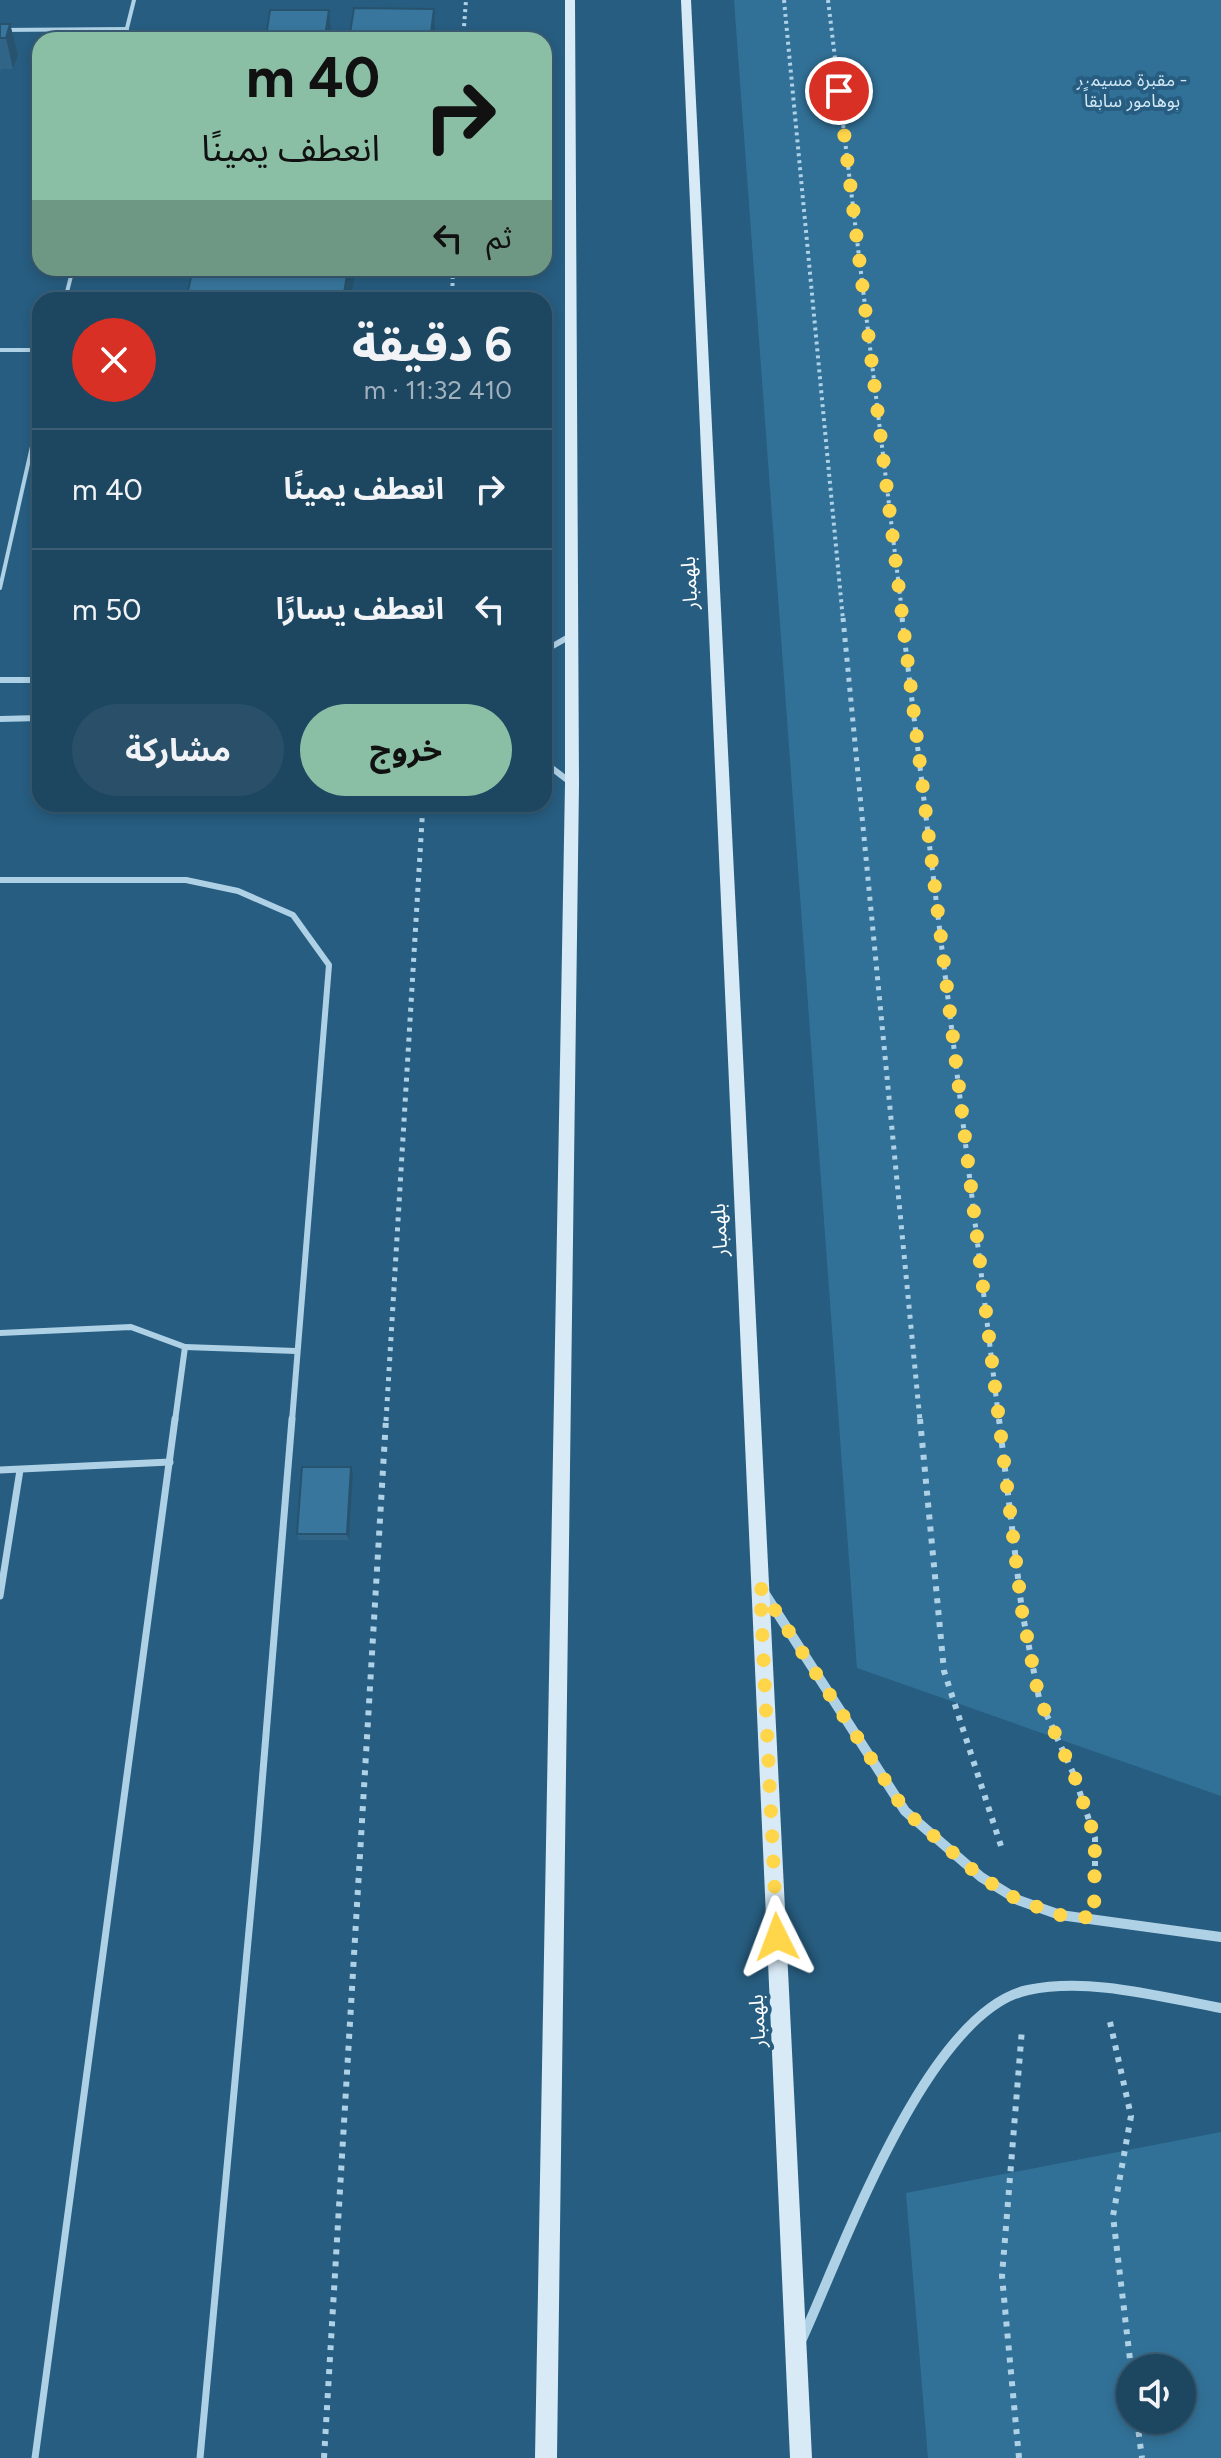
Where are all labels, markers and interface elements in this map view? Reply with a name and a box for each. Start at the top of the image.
text: 40 m [246,44,380,111]
pin [805,57,873,125]
icon: right [408,64,512,168]
icon: arrive [817,69,861,113]
park label: مقبرة مسيمير - بوهامور سابقاً [1076,69,1187,112]
text: انعطف يمينًا [201,127,380,170]
icon: left [426,216,470,260]
text: ثم [486,219,512,256]
text: 6 دقيقة [352,315,512,373]
button: close [72,318,156,402]
text: 410 m · 11:32 [364,374,512,406]
icon: right [468,467,512,511]
text: انعطف يمينًا [283,470,444,507]
text: 40 m [72,471,143,508]
street label: بلهمبار [676,556,702,611]
icon: left [468,587,512,631]
text: انعطف يسارًا [276,590,444,627]
text: 50 m [72,591,141,628]
button: مشاركة [72,704,284,796]
button: خروج [300,704,512,796]
street label: بلهمبار [706,1203,732,1258]
position arrow [735,1895,819,1979]
street label: بلهمبار [744,1994,770,2049]
map controls [1116,2354,1196,2434]
button: sound [1116,2354,1196,2434]

